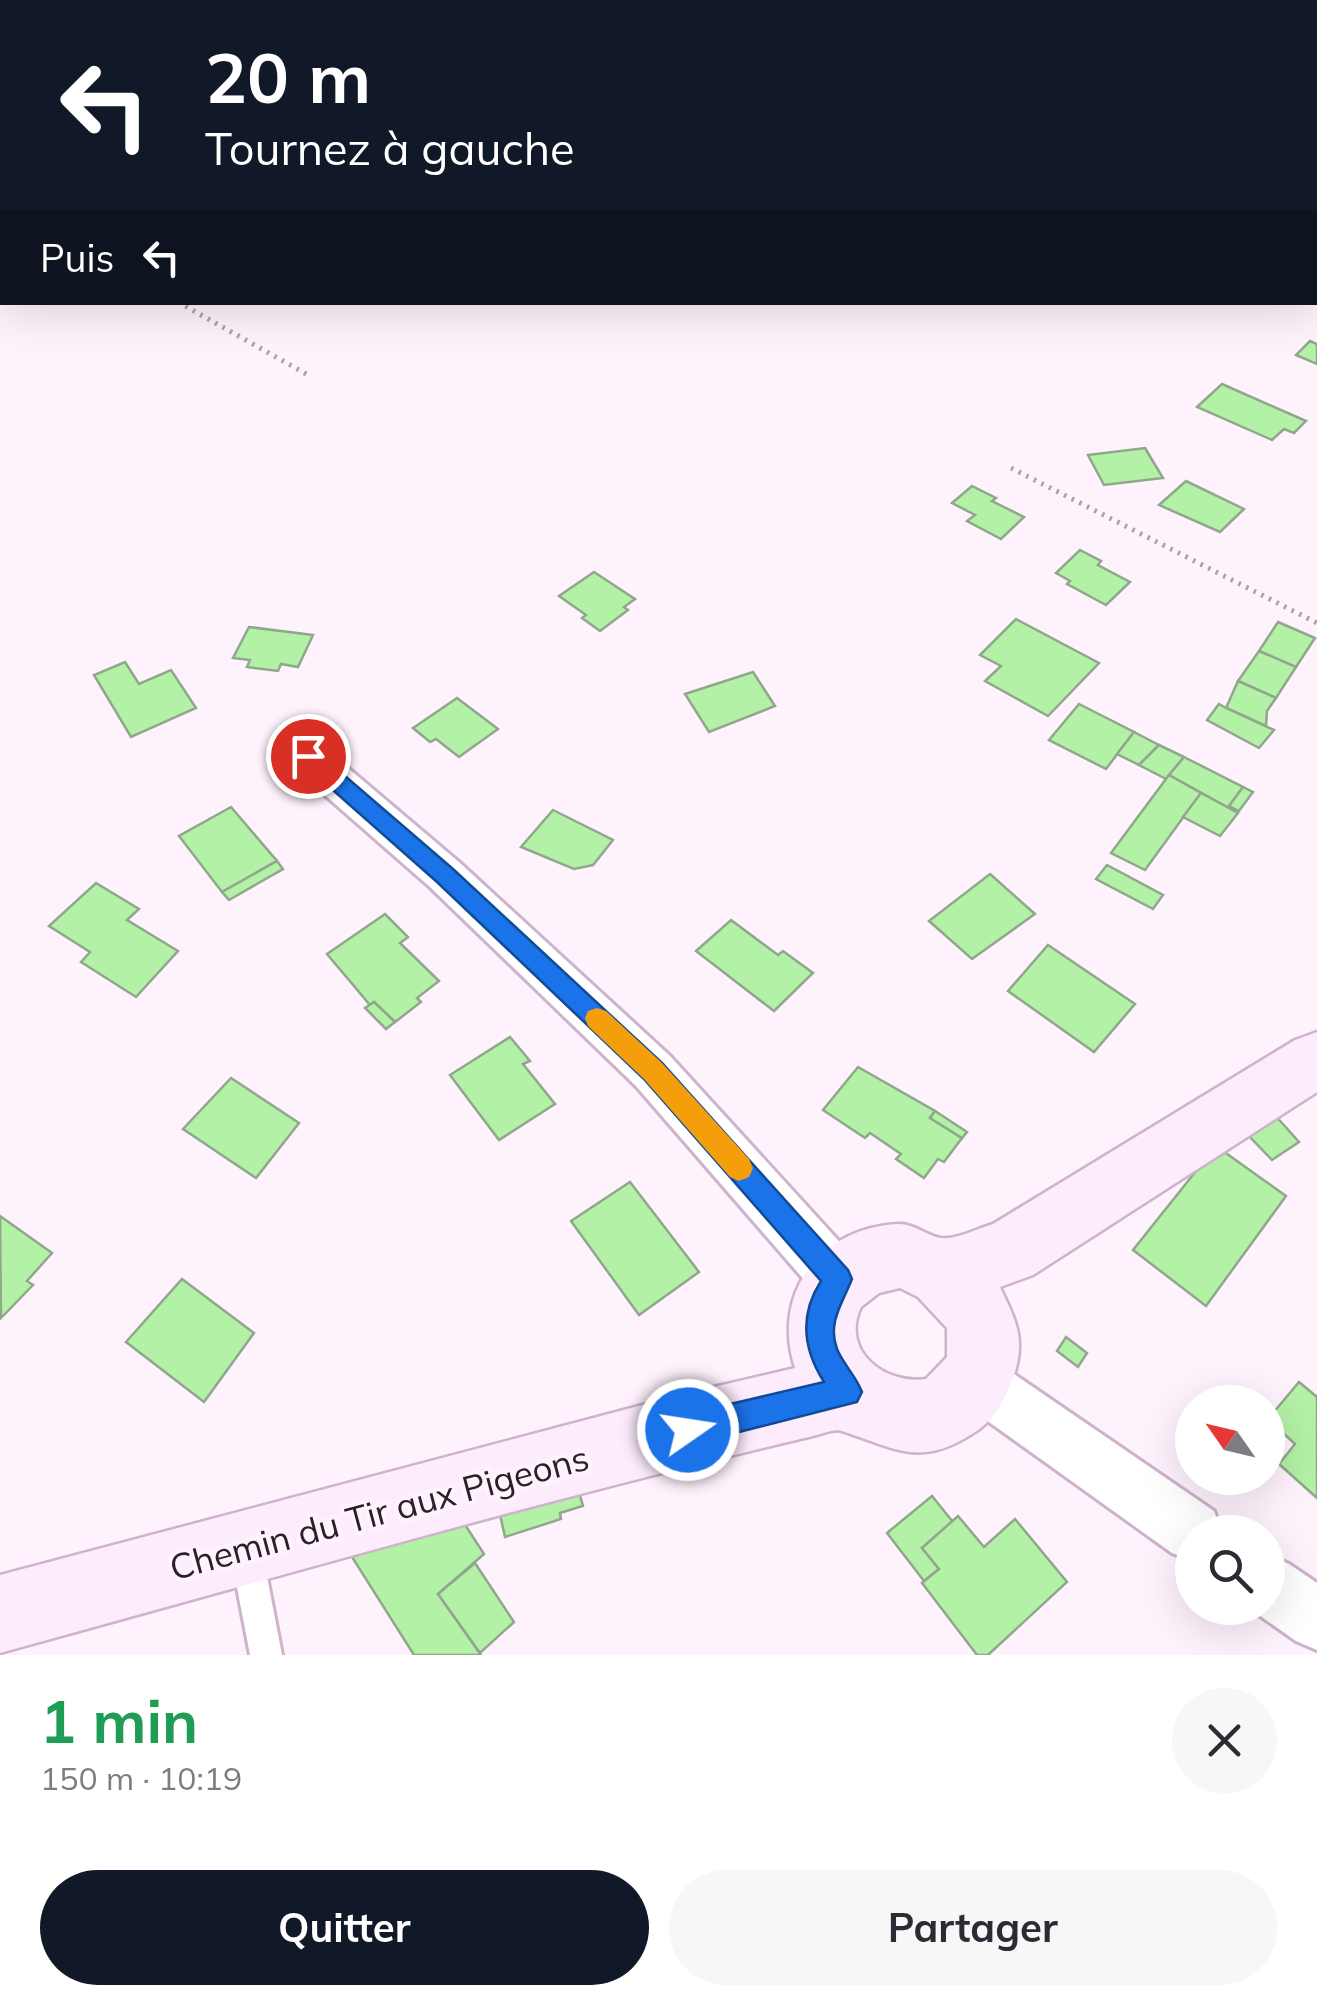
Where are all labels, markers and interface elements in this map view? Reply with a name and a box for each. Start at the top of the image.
text: 20 m [205,33,371,121]
icon: left [40,40,170,170]
text: Tournez à gauche [205,120,575,176]
icon: left [134,230,189,285]
text: Puis [40,234,114,282]
pin [266,714,351,799]
icon: arrive [281,729,336,784]
position arrow [636,1378,740,1482]
north arrow [1175,1385,1285,1495]
map controls [1175,1385,1285,1625]
street label: Chemin du Tir aux Pigeons [165,1435,593,1589]
button: search [1175,1515,1285,1625]
text: 1 min [40,1683,198,1758]
button: close [1172,1688,1277,1793]
text: 150 m · 10:19 [40,1758,242,1798]
button: Quitter [40,1870,649,1985]
button: Partager [669,1870,1277,1985]

